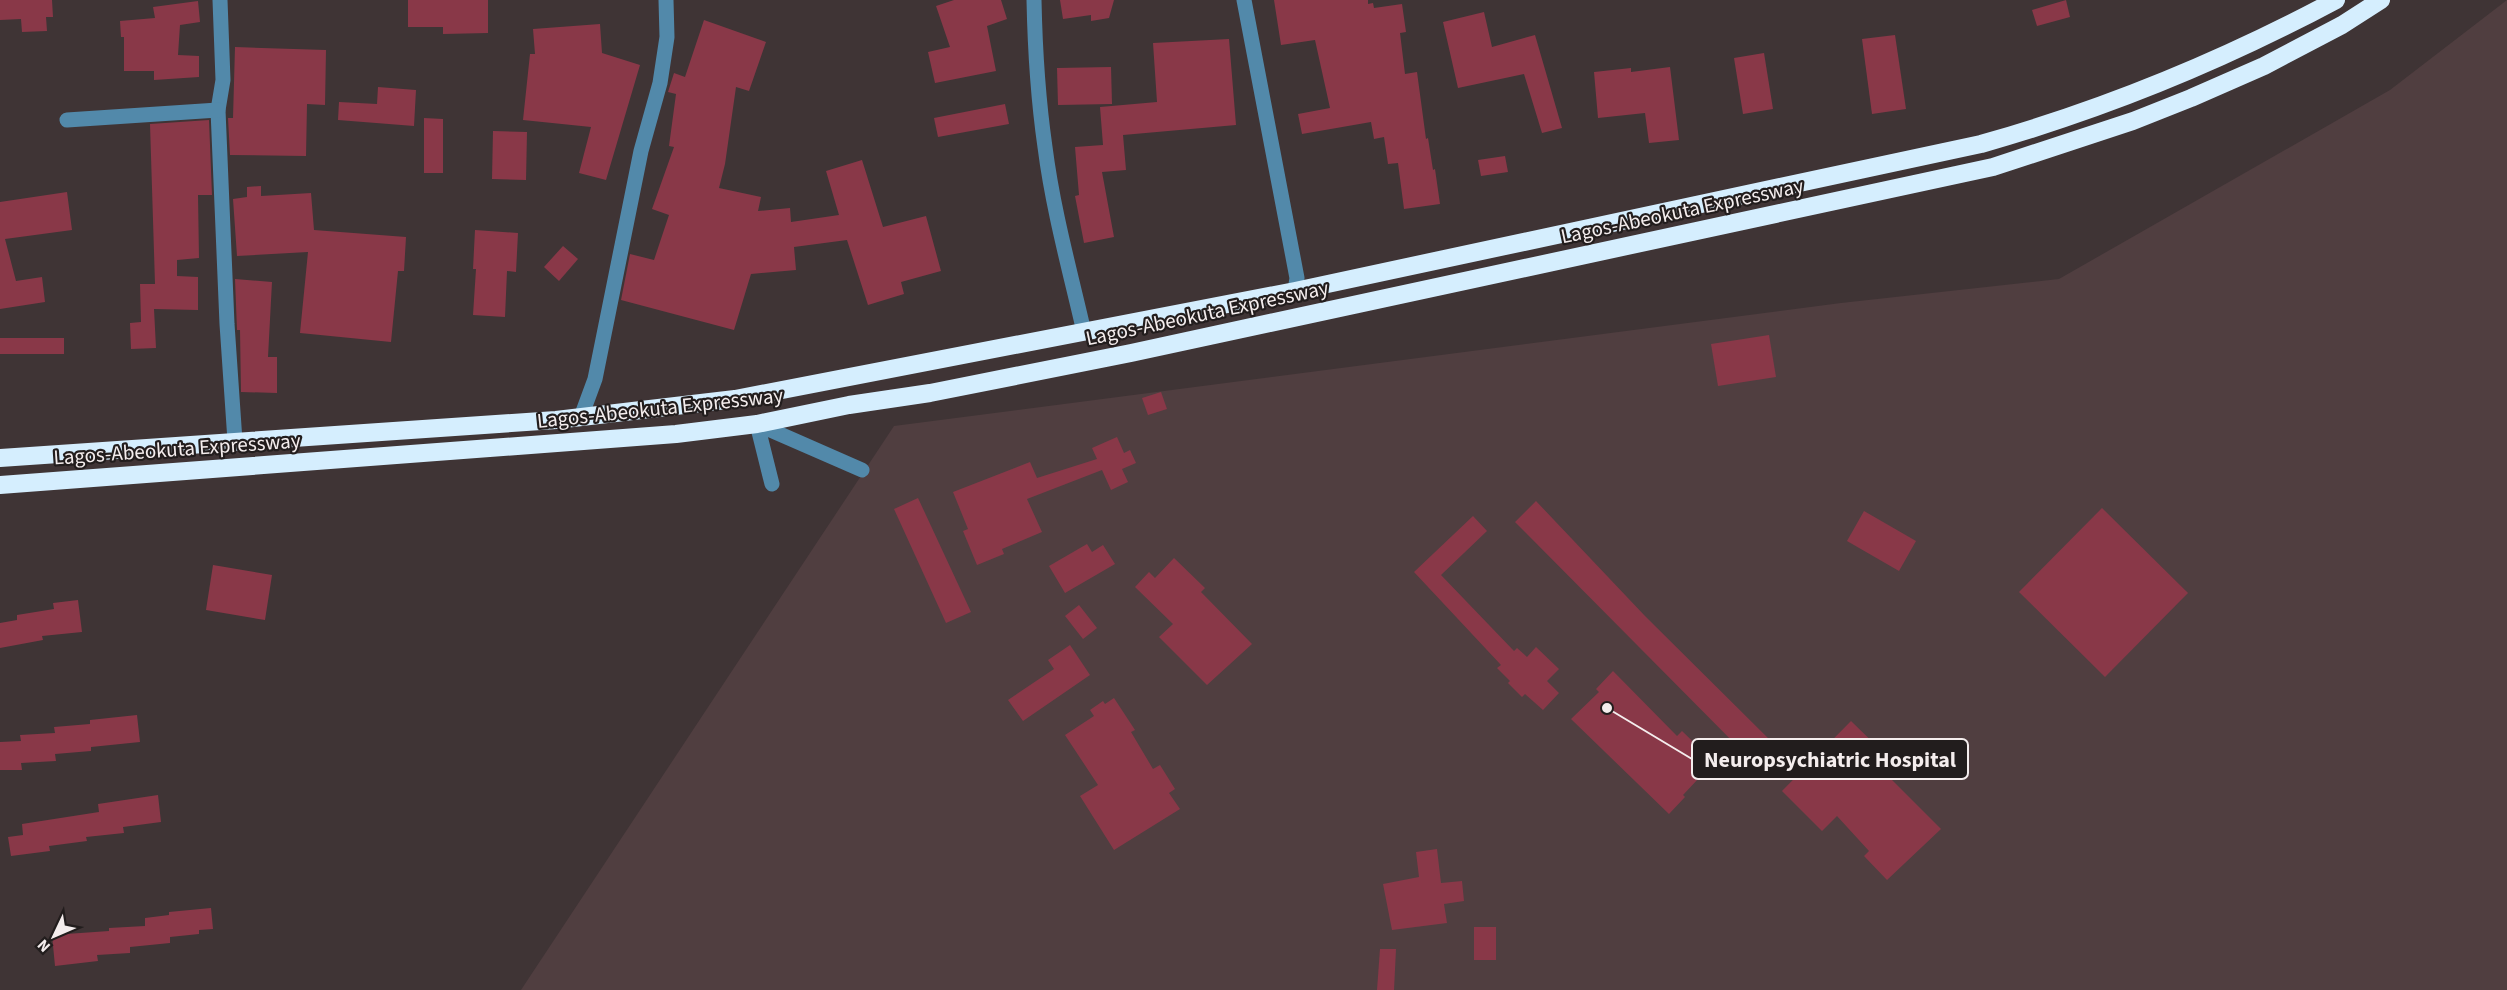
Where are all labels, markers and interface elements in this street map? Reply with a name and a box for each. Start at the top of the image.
street label: Lagos-Abeokuta Expressway [1558,171,1806,251]
street label: Lagos-Abeokuta Expressway [1083,273,1331,353]
street label: Lagos-Abeokuta Expressway [535,380,785,436]
street label: Lagos-Abeokuta Expressway [52,425,302,473]
callout: Neuropsychiatric Hospital [1692,739,1968,779]
text: Neuropsychiatric Hospital [1704,744,1957,776]
north arrow [24,906,84,966]
text: N [32,934,56,957]

